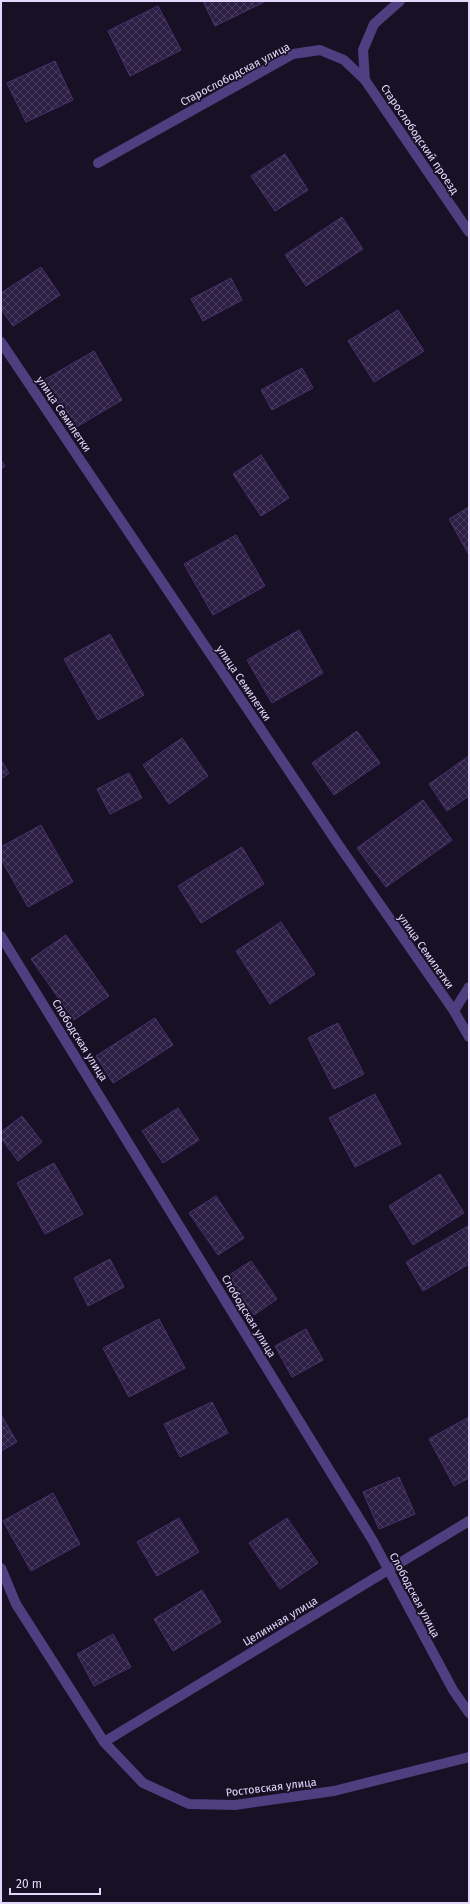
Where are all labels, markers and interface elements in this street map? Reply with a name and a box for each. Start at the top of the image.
street label: Старослободская улица [178,40,292,109]
street label: Старослободский проезд [378,82,461,197]
street label: улица Семилетки [33,374,94,455]
street label: улица Семилетки [213,643,274,724]
street label: улица Семилетки [395,911,456,991]
street label: Слободская улица [49,997,110,1084]
street label: Слободская улица [219,1273,278,1360]
street label: Слободская улица [387,1551,442,1640]
street label: Целинная улица [241,1594,320,1649]
street label: Ростовская улица [225,1775,317,1800]
scale bar [10,1870,100,1896]
text: 20 m [16,1877,42,1891]

